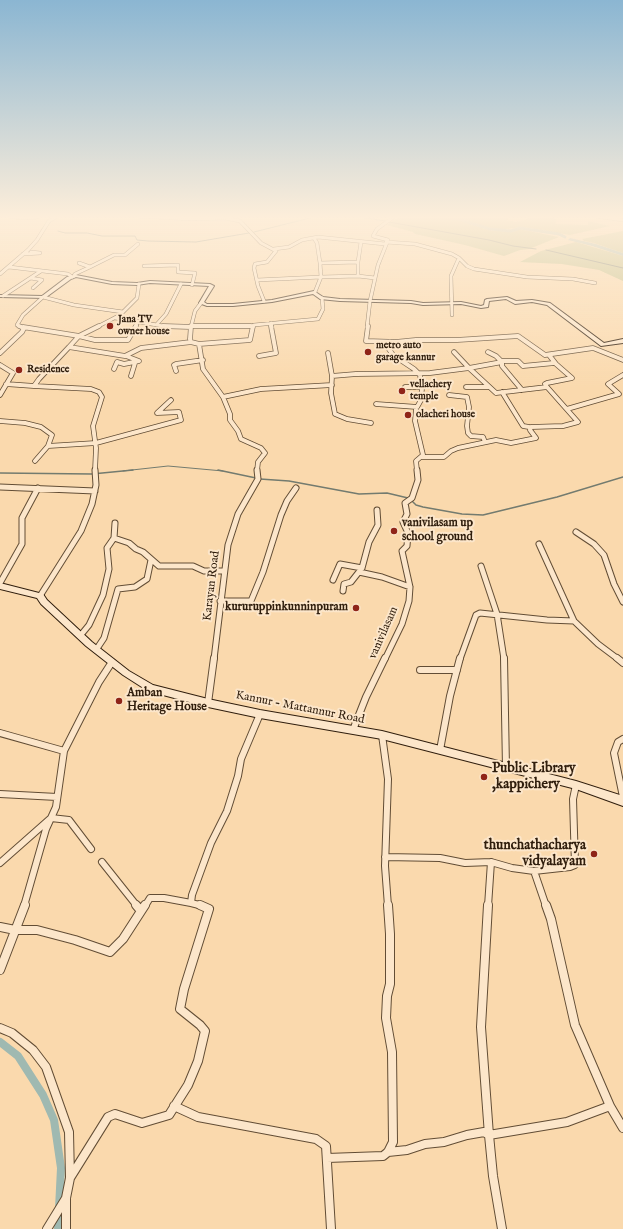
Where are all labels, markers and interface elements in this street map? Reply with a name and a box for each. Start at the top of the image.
place label: Jana TV owner house [118,314,170,338]
marker: Jana TV owner house [105,321,115,331]
place label: metro auto garage kannur [376,340,435,364]
marker: metro auto garage kannur [363,347,373,357]
place label: Residence [27,364,69,376]
marker: Residence [14,365,24,375]
place label: vellachery temple [410,379,452,402]
marker: vellachery temple [397,386,407,396]
place label: olacheri house [416,409,475,421]
marker: olacheri house [403,410,413,420]
place label: vanivilasam up school ground [402,517,473,545]
marker: vanivilasam up school ground [389,526,399,536]
street label: Karayan Road [201,550,223,622]
place label: kururuppinkunninpuram [225,601,348,615]
marker: kururuppinkunninpuram [351,603,361,613]
street label: vanivilasam [366,605,402,661]
place label: Amban Heritage House [127,687,207,715]
street label: Kannur - Mattannur Road [234,688,366,728]
marker: Amban Heritage House [114,696,124,706]
place label: Public Library ,kappichery [492,761,576,794]
marker: Public Library ,kappichery [479,772,489,782]
place label: thunchathacharya vidyalayam [484,838,586,870]
marker: thunchathacharya vidyalayam [589,849,599,859]

